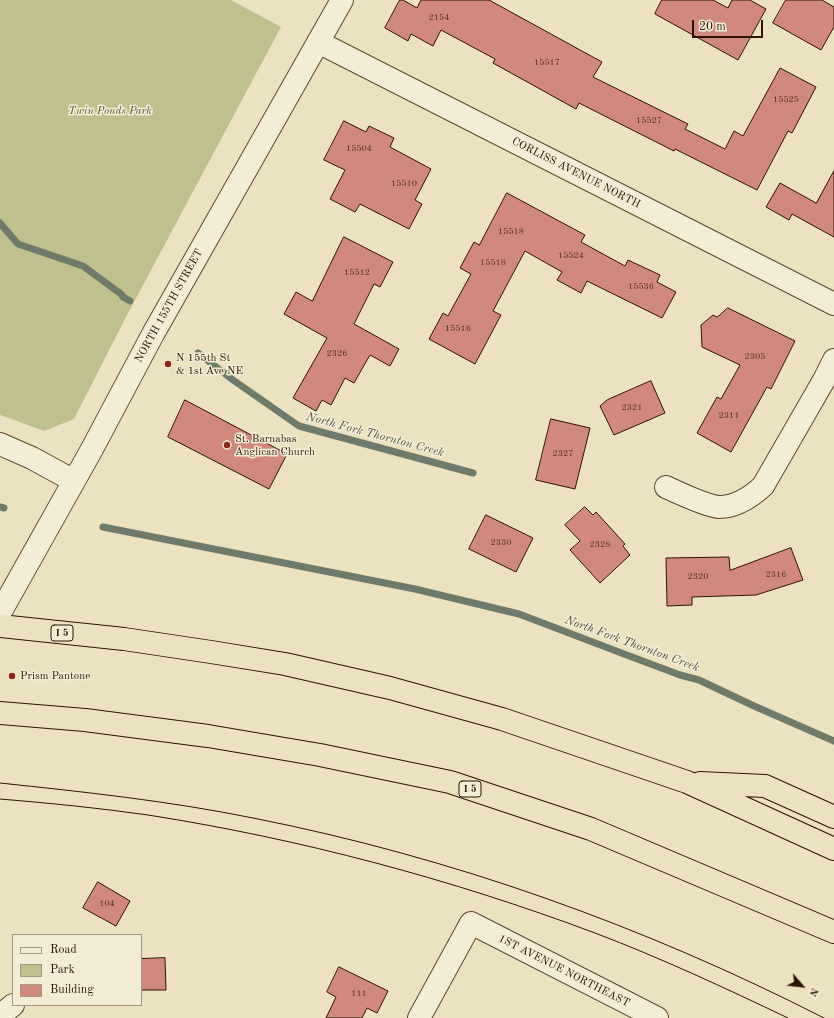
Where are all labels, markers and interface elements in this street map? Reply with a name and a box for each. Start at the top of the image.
scale bar [694,12,765,38]
house number: 2154 [429,13,449,23]
text: 20 m [699,21,726,33]
house number: 15517 [534,58,560,68]
house number: 15525 [773,95,799,105]
park label: Twin Ponds Park [68,104,152,118]
house number: 15527 [636,116,662,126]
street label: CORLISS AVENUE NORTH [510,135,642,211]
house number: 15504 [346,144,372,154]
house number: 15510 [391,179,417,189]
house number: 15518 [498,227,524,237]
street label: NORTH 155TH STREET [132,247,206,365]
house number: 15524 [558,251,584,261]
house number: 15518 [480,258,506,268]
house number: 15512 [344,268,370,278]
house number: 15536 [628,282,654,292]
house number: 15516 [445,324,471,334]
house number: 2326 [327,349,347,359]
place label: N 155th St & 1st Ave NE [176,351,243,377]
house number: 2305 [745,352,765,362]
marker: N 155th St & 1st Ave NE [163,359,173,369]
house number: 2321 [622,403,642,413]
water label: North Fork Thornton Creek [304,410,446,460]
house number: 2311 [719,411,739,421]
place label: St. Barnabas Anglican Church [235,432,315,458]
marker: St. Barnabas Anglican Church [222,440,232,450]
house number: 2327 [553,449,573,459]
house number: 2330 [491,538,511,548]
house number: 2328 [590,540,610,550]
house number: 2316 [766,570,786,580]
house number: 2320 [688,572,708,582]
water label: North Fork Thornton Creek [563,613,701,675]
road number: I 5 [51,625,73,641]
place label: Prism Pantone [20,669,90,683]
marker: Prism Pantone [7,671,17,681]
road number: I 5 [459,781,481,797]
house number: 104 [99,899,115,909]
street label: 1ST AVENUE NORTHEAST [496,932,632,1010]
legend [12,934,142,1006]
text: Road [50,944,77,956]
text: Park [50,964,75,976]
north arrow [782,966,822,1006]
text: Building [50,984,94,996]
text: N [806,986,820,998]
house number: 111 [351,989,367,999]

